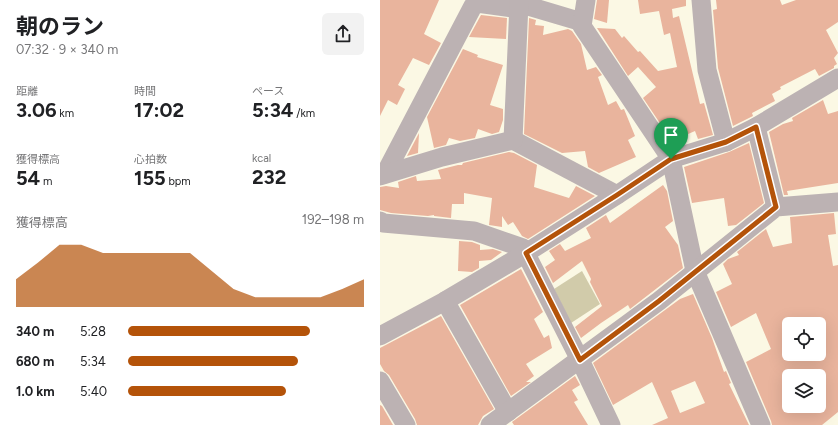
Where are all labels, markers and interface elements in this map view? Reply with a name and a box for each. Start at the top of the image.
text: 朝のラン [16,13,104,40]
button: share [322,13,364,55]
text: 07:32 · 9 × 340 m [16,42,118,57]
text: 距離 [16,85,38,98]
text: 時間 [134,85,156,98]
text: ペース [252,85,284,98]
text: 3.06 [16,98,57,122]
text: 17:02 [134,98,184,122]
text: 5:34 [252,98,293,122]
text: km [57,107,74,120]
text: /km [293,107,315,120]
pin [654,118,688,159]
icon: arrive [660,124,682,146]
text: kcal [252,152,271,165]
text: 獲得標高 [16,153,60,166]
text: 心拍数 [134,153,167,166]
text: 232 [252,165,286,189]
text: 54 [16,166,40,190]
text: 155 [134,166,166,190]
text: m [40,175,52,188]
text: bpm [166,175,191,188]
text: 192–198 m [302,212,364,227]
text: 獲得標高 [16,215,68,230]
map controls [782,317,826,413]
button: locate [782,317,826,361]
text: 340 m [16,324,54,339]
text: 5:28 [80,324,106,339]
text: 680 m [16,354,54,369]
text: 5:34 [80,354,106,369]
button: layers [782,369,826,413]
text: 1.0 km [16,384,55,399]
text: 5:40 [80,384,107,399]

